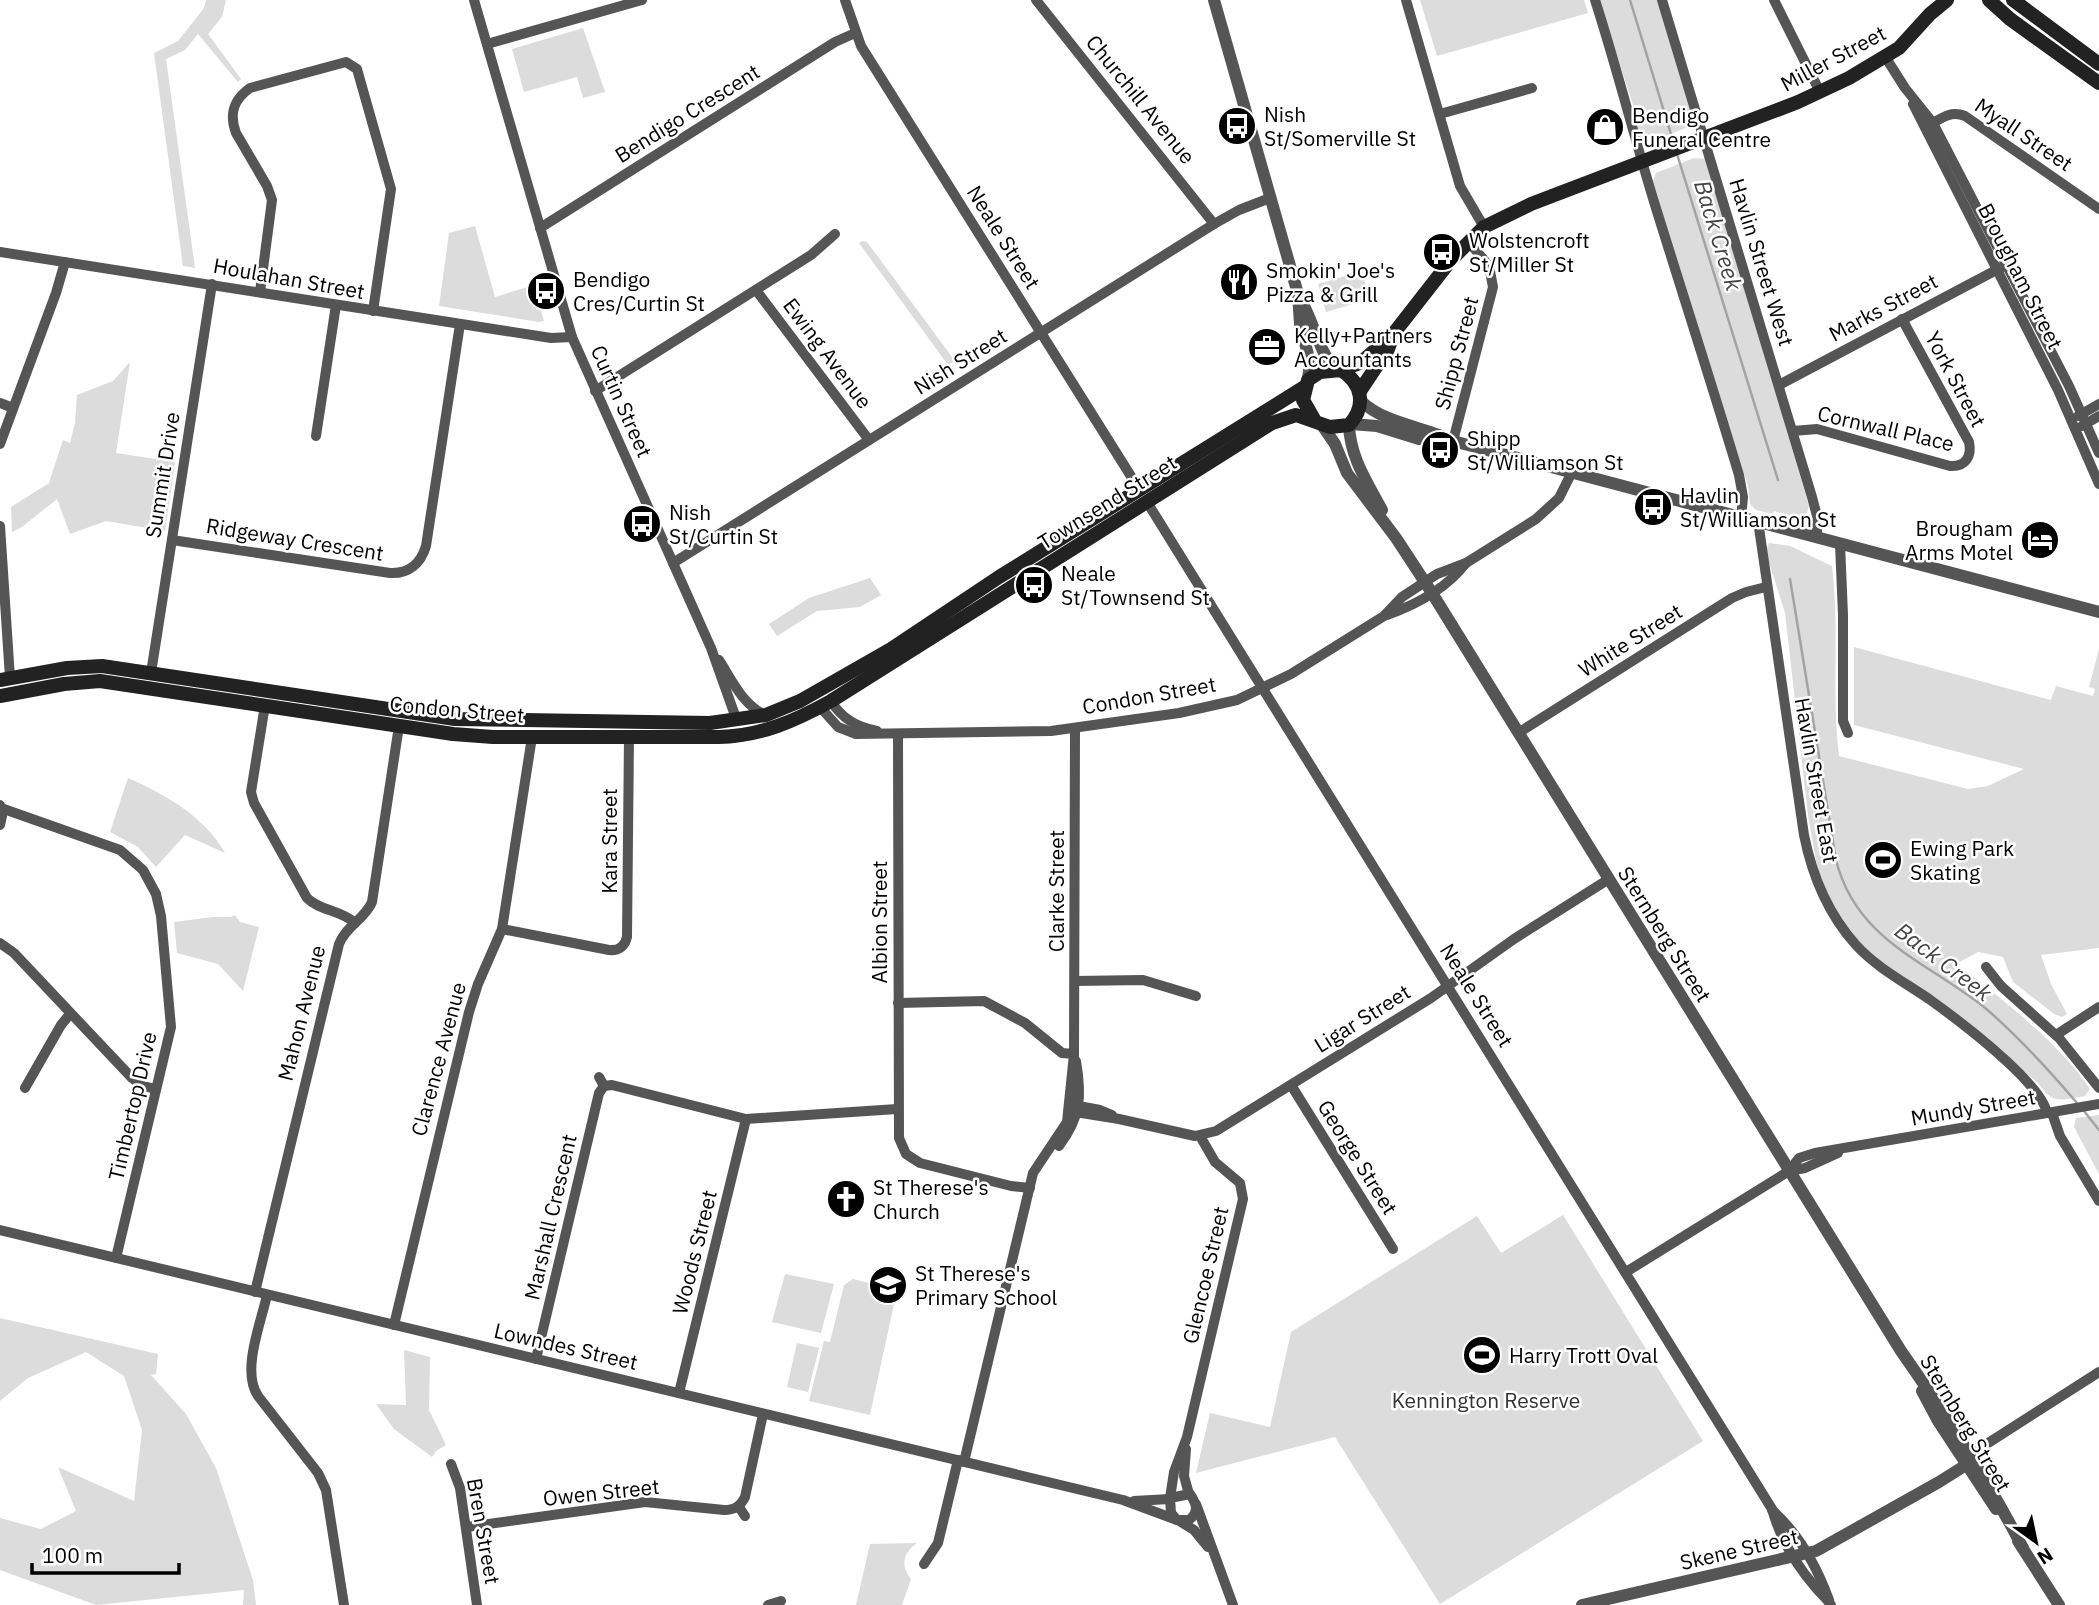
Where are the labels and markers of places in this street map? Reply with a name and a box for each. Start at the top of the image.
place label: Nish St/Somerville St [1264,100,1416,152]
place label: Bendigo Funeral Centre [1632,101,1771,153]
bus stop icon: Nish St/Somerville St [1216,105,1258,147]
shop icon: Bendigo Funeral Centre [1584,106,1626,148]
place label: Wolstencroft St/Miller St [1469,226,1590,278]
bus stop icon: Wolstencroft St/Miller St [1421,231,1463,273]
place label: Smokin' Joe's Pizza & Grill [1266,256,1395,308]
restaurant icon: Smokin' Joe's Pizza & Grill [1218,261,1260,303]
place label: Bendigo Cres/Curtin St [573,265,705,317]
bus stop icon: Bendigo Cres/Curtin St [525,270,567,312]
place label: Kelly+Partners Accountants [1294,321,1433,373]
office icon: Kelly+Partners Accountants [1246,326,1288,368]
place label: Shipp St/Williamson St [1467,424,1624,476]
bus stop icon: Shipp St/Williamson St [1419,429,1461,471]
place label: Havlin St/Williamson St [1680,481,1837,533]
bus stop icon: Havlin St/Williamson St [1632,486,1674,528]
place label: Nish St/Curtin St [669,498,778,550]
bus stop icon: Nish St/Curtin St [621,503,663,545]
place label: Brougham Arms Motel [1905,514,2013,566]
hotel icon: Brougham Arms Motel [2019,519,2061,561]
place label: Neale St/Townsend St [1061,559,1210,611]
bus stop icon: Neale St/Townsend St [1013,564,1055,606]
place label: Ewing Park Skating [1910,834,2014,886]
sports icon: Ewing Park Skating [1862,839,1904,881]
place label: St Therese's Church [873,1173,989,1225]
church icon: St Therese's Church [825,1178,867,1220]
place label: St Therese's Primary School [915,1259,1058,1311]
school or university icon: St Therese's Primary School [867,1264,909,1306]
sports icon: Harry Trott Oval [1461,1334,1503,1376]
place label: Harry Trott Oval [1509,1341,1658,1369]

